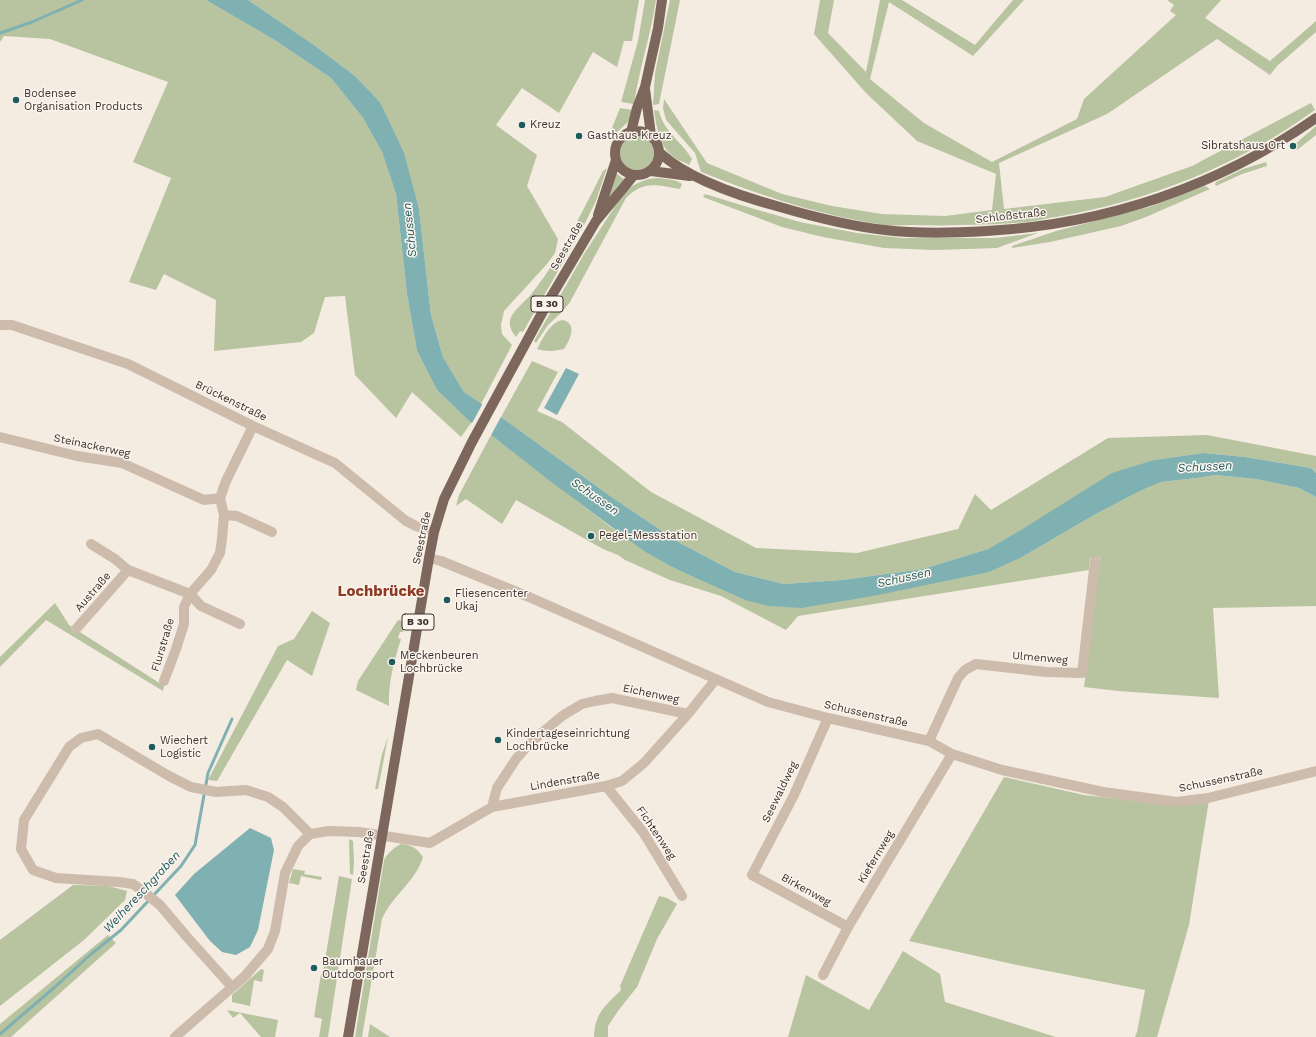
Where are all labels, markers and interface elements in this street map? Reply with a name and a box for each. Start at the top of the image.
place label: Bodensee Organisation Products [24,87,143,113]
marker: Bodensee Organisation Products [11,95,21,105]
place label: Kreuz [530,118,561,132]
marker: Kreuz [517,120,527,130]
place label: Gasthaus Kreuz [587,129,672,143]
marker: Gasthaus Kreuz [574,131,584,141]
place label: Sibratshaus Ort [1201,139,1285,153]
marker: Sibratshaus Ort [1288,141,1298,151]
water label: Schussen [400,202,420,258]
street label: Schloßstraße [975,206,1047,226]
street label: Seestraße [548,219,586,273]
road number: B 30 [531,296,563,312]
street label: Brückenstraße [193,378,269,424]
street label: Steinackerweg [52,431,132,461]
water label: Schussen [1177,458,1233,476]
water label: Schussen [568,475,622,519]
street label: Seestraße [410,510,434,566]
place label: Pegel-Messstation [599,529,697,543]
marker: Pegel-Messstation [586,531,596,541]
water label: Schussen [876,565,932,591]
street label: Austraße [72,570,114,614]
district label: Lochbrücke [338,583,424,601]
place label: Fliesencenter Ukaj [455,587,528,613]
marker: Fliesencenter Ukaj [442,595,452,605]
road number: B 30 [402,614,434,630]
street label: Flurstraße [149,617,177,673]
place label: Meckenbeuren Lochbrücke [400,649,479,675]
street label: Ulmenweg [1012,649,1068,667]
marker: Meckenbeuren Lochbrücke [387,657,397,667]
street label: Eichenweg [622,682,680,706]
street label: Schussenstraße [823,698,909,730]
place label: Kindertageseinrichtung Lochbrücke [506,727,630,753]
place label: Wiechert Logistic [160,734,208,760]
marker: Kindertageseinrichtung Lochbrücke [493,735,503,745]
marker: Wiechert Logistic [147,742,157,752]
street label: Seewaldweg [760,759,800,825]
street label: Schussenstraße [1178,765,1264,795]
street label: Lindenstraße [529,768,601,794]
street label: Fichtenweg [633,804,679,862]
street label: Kiefernweg [855,828,897,886]
street label: Seestraße [355,829,377,885]
water label: Weihereschgraben [100,848,184,936]
street label: Birkenweg [779,871,833,909]
place label: Baumhauer Outdoorsport [322,955,394,981]
marker: Baumhauer Outdoorsport [309,963,319,973]

